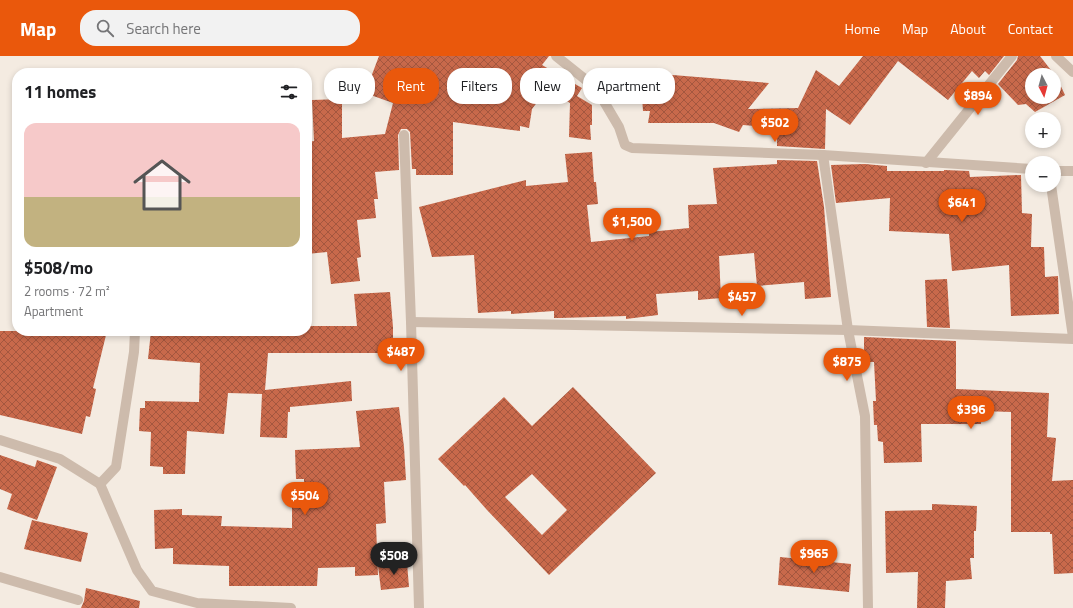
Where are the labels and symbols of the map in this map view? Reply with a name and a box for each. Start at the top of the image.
north arrow [1025,68,1061,104]
pin: $894 [954,82,1002,116]
pin: $502 [751,109,799,143]
pin: $641 [938,189,986,223]
pin: $1,500 [599,208,665,242]
pin: $457 [718,283,766,317]
pin: $487 [377,338,425,372]
pin: $875 [823,348,871,382]
pin: $396 [947,396,995,430]
pin: $504 [281,482,329,516]
pin: $965 [790,540,838,574]
pin: $508 [370,542,418,576]

